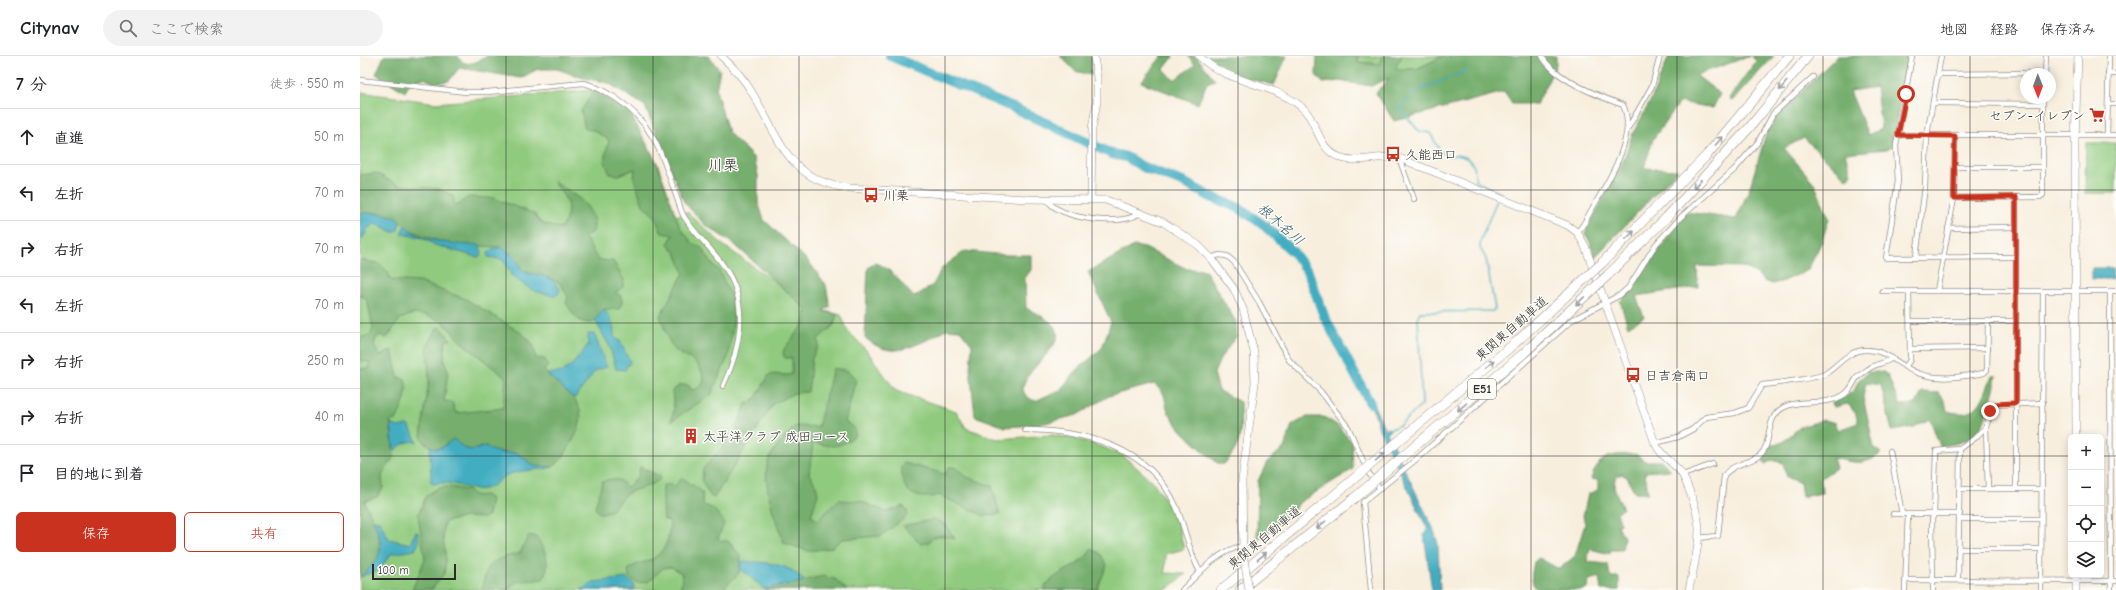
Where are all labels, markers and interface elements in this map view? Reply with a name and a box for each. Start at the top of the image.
search box [103,10,383,46]
text: Citynav [20,17,79,39]
icon: search [117,17,139,39]
text: ここで検索 [149,20,224,38]
text: 地図 [1940,21,1968,38]
text: 経路 [1990,21,2018,38]
text: 保存済み [2040,21,2096,38]
north arrow [2020,68,2056,104]
text: 7 分 [16,75,47,94]
text: 徒歩 · 550 m [270,76,344,91]
one-way arrow [1779,81,1788,92]
route start [1897,85,1915,103]
supermarket icon: セブン-イレブン [2088,106,2106,124]
place label: セブン-イレブン [1989,108,2085,123]
icon: ahead [16,126,38,148]
text: 直進 [54,129,84,147]
text: 50 m [314,129,344,144]
one-way arrow [1715,136,1724,147]
bus stop icon: 久能西口 [1384,145,1402,163]
place label: 久能西口 [1405,147,1457,162]
district label: 川栗 [708,156,738,174]
one-way arrow [1693,179,1702,189]
icon: left [16,182,38,204]
text: 左折 [54,185,84,203]
text: 70 m [315,185,344,200]
bus stop icon: 川栗 [862,186,880,204]
place label: 川栗 [883,188,909,203]
water label: 根木名川 [1254,200,1307,249]
one-way arrow [1625,231,1635,240]
icon: right [16,238,38,260]
text: 右折 [54,241,84,259]
text: 70 m [315,241,344,256]
street label: 東関東自動車道 [1472,293,1551,364]
icon: left [16,294,38,316]
text: 左折 [54,297,84,315]
text: 70 m [315,297,344,312]
one-way arrow [1575,297,1585,306]
icon: right [16,350,38,372]
text: 右折 [54,353,84,371]
text: 250 m [307,353,344,368]
one-way arrow [1485,360,1495,369]
bus stop icon: 日吉倉南口 [1624,366,1642,384]
place label: 日吉倉南口 [1645,368,1710,383]
road number: E51 [1468,379,1496,399]
one-way arrow [1457,402,1467,411]
route end [1981,402,1999,420]
icon: right [16,406,38,428]
text: 右折 [54,409,84,427]
text: 40 m [315,409,344,424]
building icon: 太平洋クラブ 成田コース [682,427,700,445]
place label: 太平洋クラブ 成田コース [703,429,850,444]
map controls [2068,434,2104,578]
button: + [2068,434,2104,470]
one-way arrow [1375,453,1385,462]
icon: arrive [16,462,38,484]
text: 目的地に到着 [54,465,144,483]
button: − [2068,470,2104,506]
street label: 東関東自動車道 [1225,502,1304,572]
button: locate [2068,506,2104,542]
button: 保存 [16,512,176,552]
button: 共有 [184,512,344,552]
one-way arrow [1316,520,1327,529]
button: layers [2068,542,2104,578]
one-way arrow [1256,551,1267,560]
scale bar [372,562,456,581]
text: 100 m [378,564,409,577]

